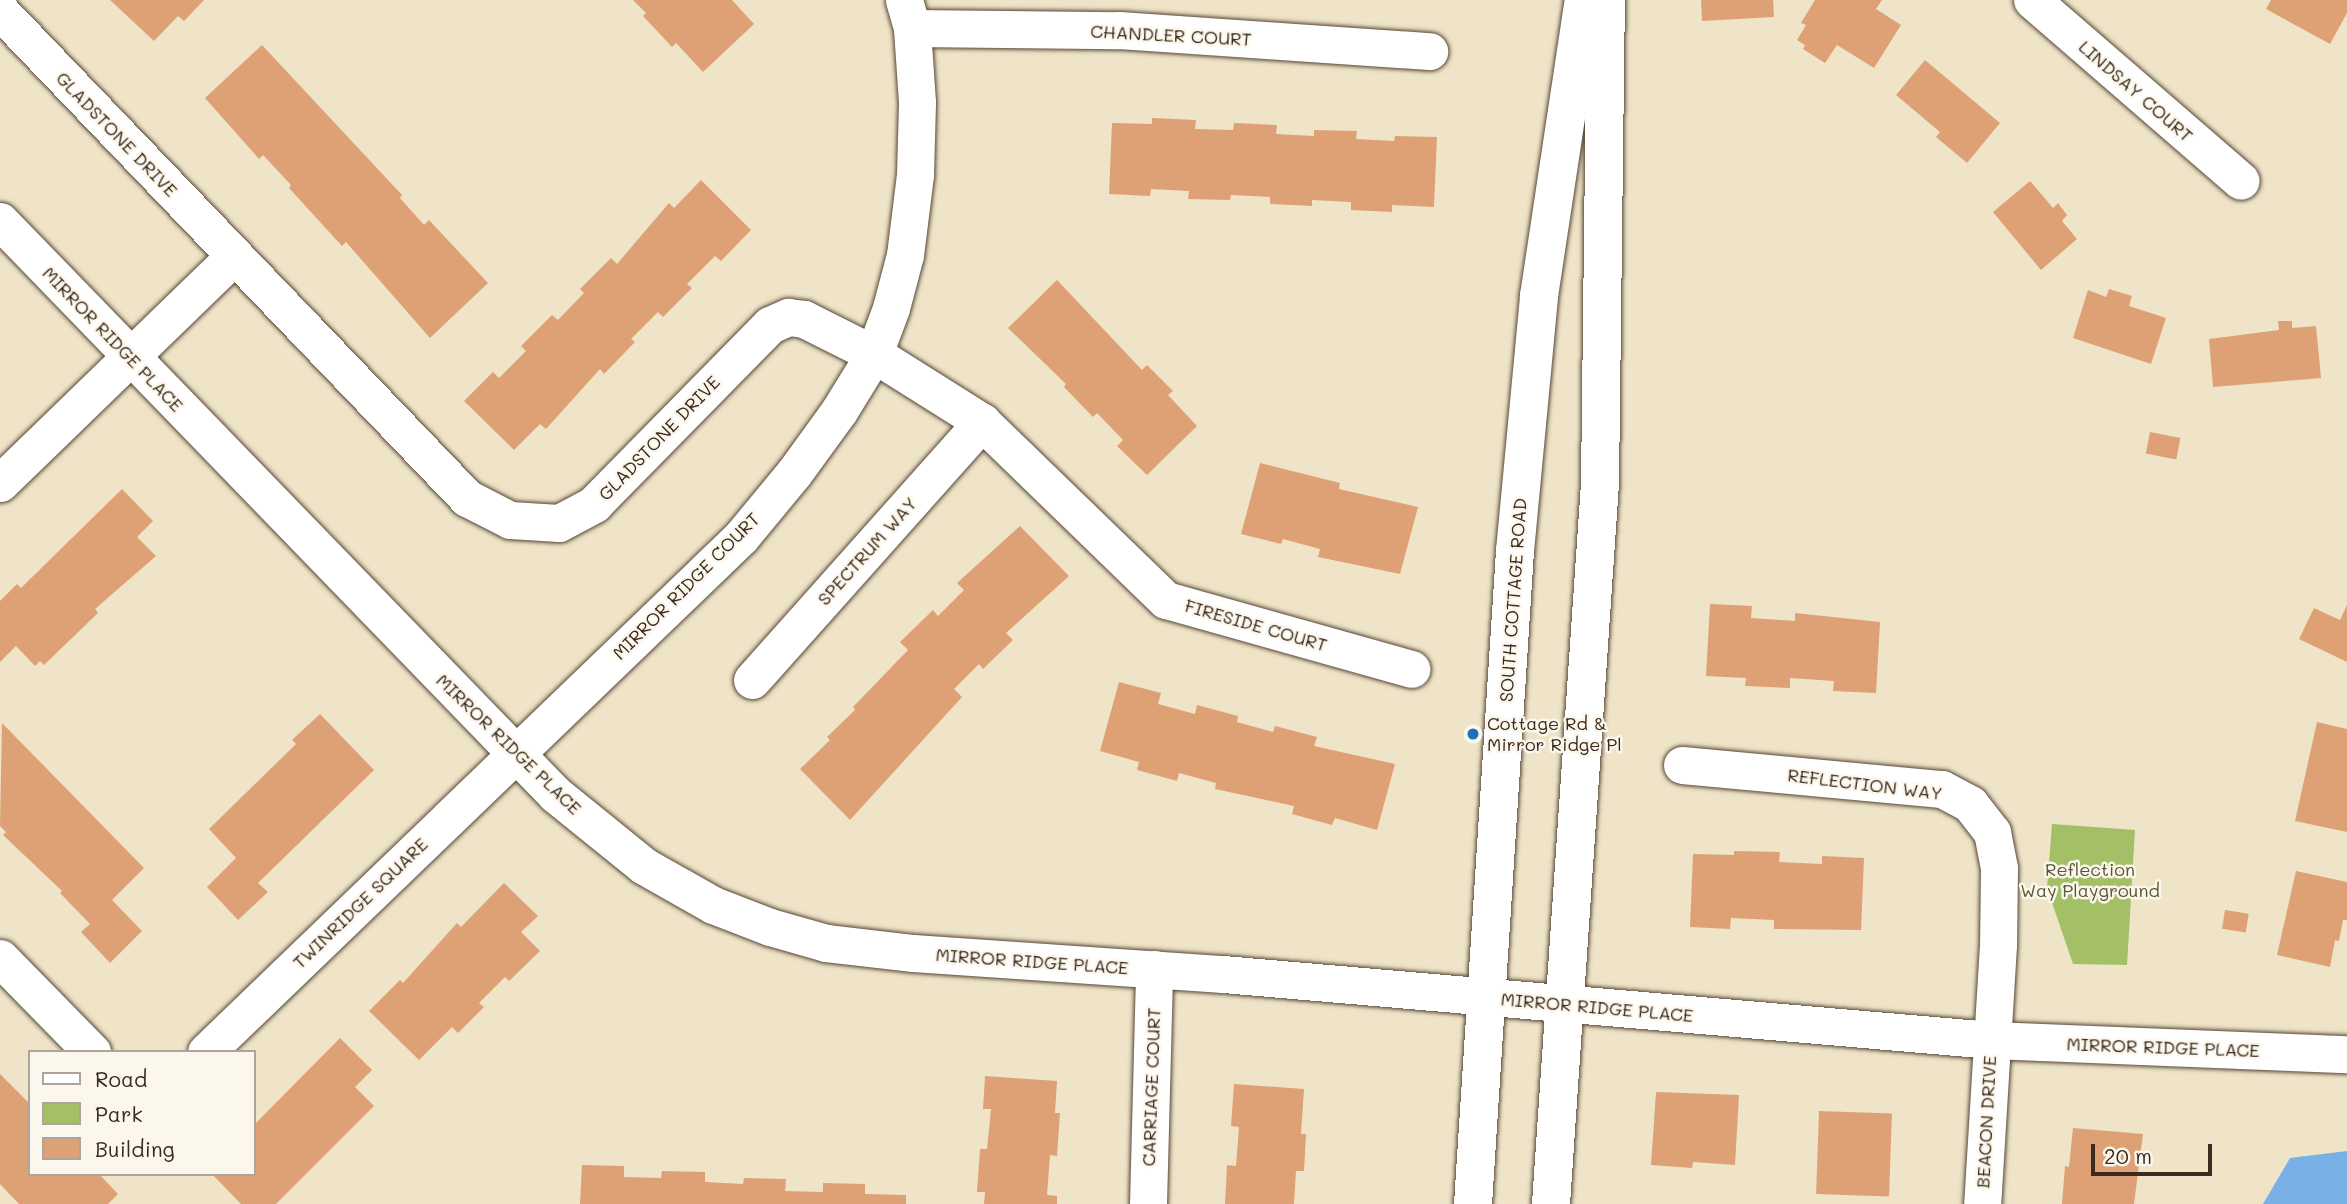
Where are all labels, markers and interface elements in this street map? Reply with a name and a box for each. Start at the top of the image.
street label: CHANDLER COURT [1090,20,1252,50]
street label: LINDSAY COURT [2075,36,2197,146]
street label: GLADSTONE DRIVE [52,67,182,201]
street label: MIRROR RIDGE PLACE [38,262,188,416]
street label: GLADSTONE DRIVE [594,371,724,505]
street label: SPECTRUM WAY [813,492,921,610]
street label: SOUTH COTTAGE ROAD [1495,497,1531,703]
street label: MIRROR RIDGE COURT [608,508,764,664]
street label: FIRESIDE COURT [1182,594,1330,656]
street label: MIRROR RIDGE PLACE [432,669,586,819]
place label: Cottage Rd & Mirror Ridge Pl [1487,713,1622,756]
marker: Cottage Rd & Mirror Ridge Pl [1465,726,1481,742]
street label: REFLECTION WAY [1786,764,1944,804]
street label: TWINRIDGE SQUARE [288,833,432,973]
park label: Reflection Way Playground [2020,859,2160,902]
street label: MIRROR RIDGE PLACE [935,943,1129,979]
street label: MIRROR RIDGE PLACE [1500,988,1694,1026]
street label: CARRIAGE COURT [1137,1007,1165,1167]
street label: MIRROR RIDGE PLACE [2066,1033,2260,1061]
legend [28,1050,256,1176]
street label: BEACON DRIVE [1972,1055,2000,1189]
text: Road [95,1065,147,1092]
text: Park [95,1100,143,1127]
scale bar [2095,1130,2216,1174]
text: Building [95,1135,175,1162]
text: 20 m [2104,1142,2152,1169]

